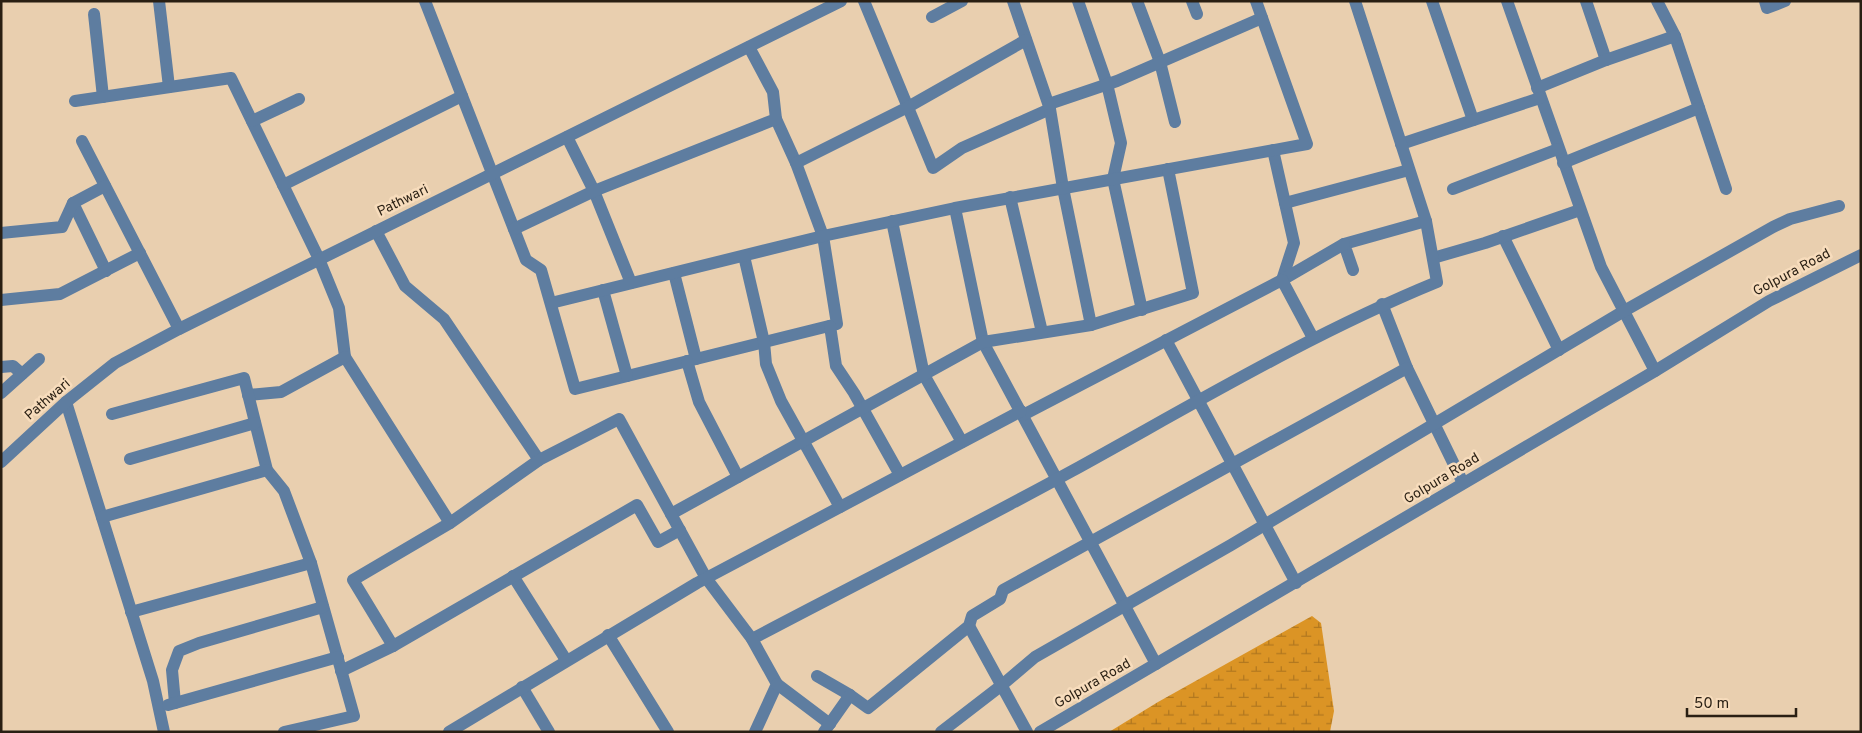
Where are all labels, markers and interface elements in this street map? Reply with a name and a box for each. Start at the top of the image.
street label: Pathwari [375,181,431,221]
street label: Golpura Road [1750,245,1834,301]
street label: Pathwari [22,376,74,424]
street label: Golpura Road [1401,450,1483,508]
street label: Golpura Road [1052,655,1134,713]
scale bar [1687,686,1796,718]
text: 50 m [1694,695,1729,714]

